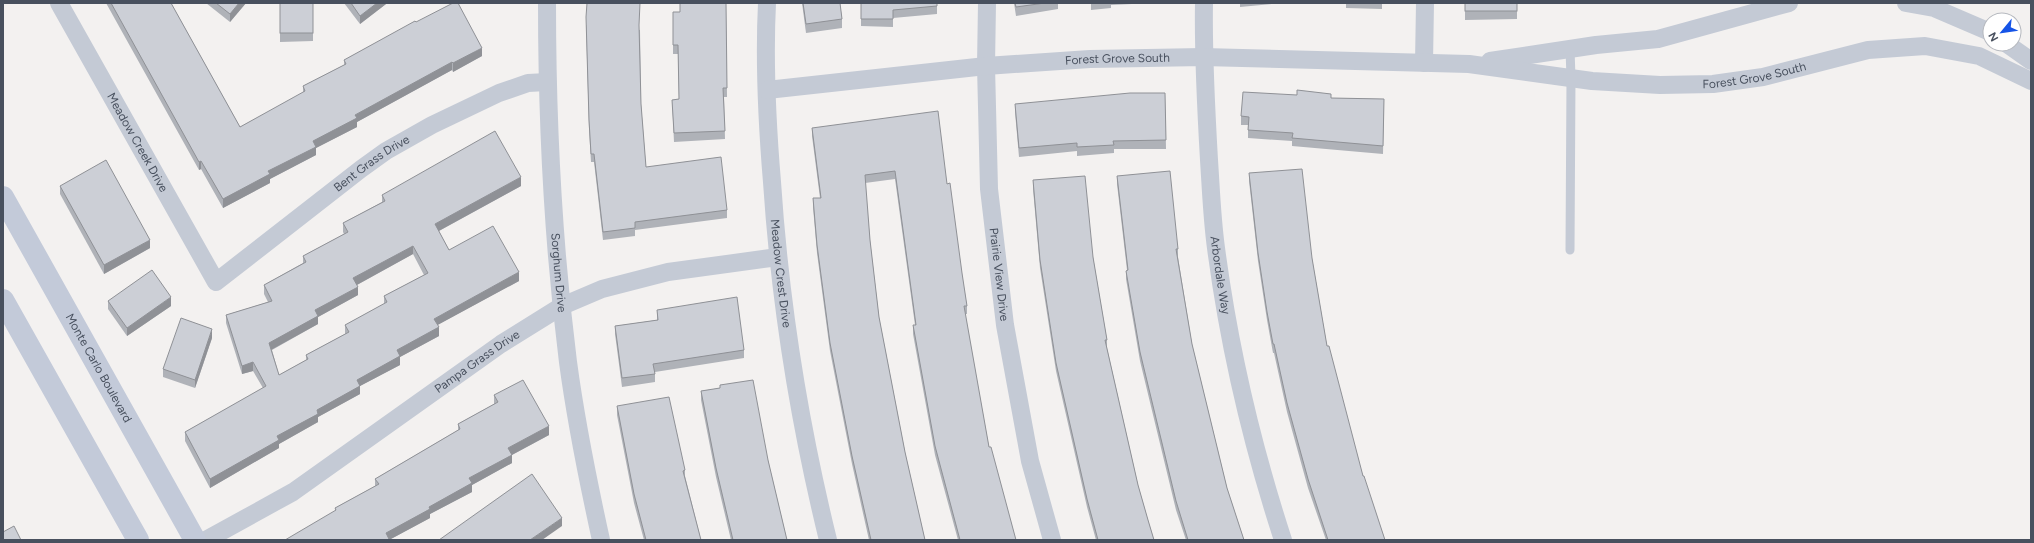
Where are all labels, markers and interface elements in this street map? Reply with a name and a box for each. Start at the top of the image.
north arrow [1982,12,2022,52]
text: N [1986,30,2001,43]
street label: Forest Grove South [1064,51,1170,68]
street label: Forest Grove South [1702,59,1808,91]
street label: Meadow Creek Drive [104,90,171,195]
street label: Bent Grass Drive [331,132,412,195]
street label: Meadow Crest Drive [768,218,794,329]
street label: Prairie View Drive [987,227,1012,322]
street label: Sorghum Drive [548,232,569,314]
street label: Arbordale Way [1208,235,1233,316]
street label: Monte Carlo Boulevard [63,311,135,425]
street label: Pampa Grass Drive [432,327,523,396]

